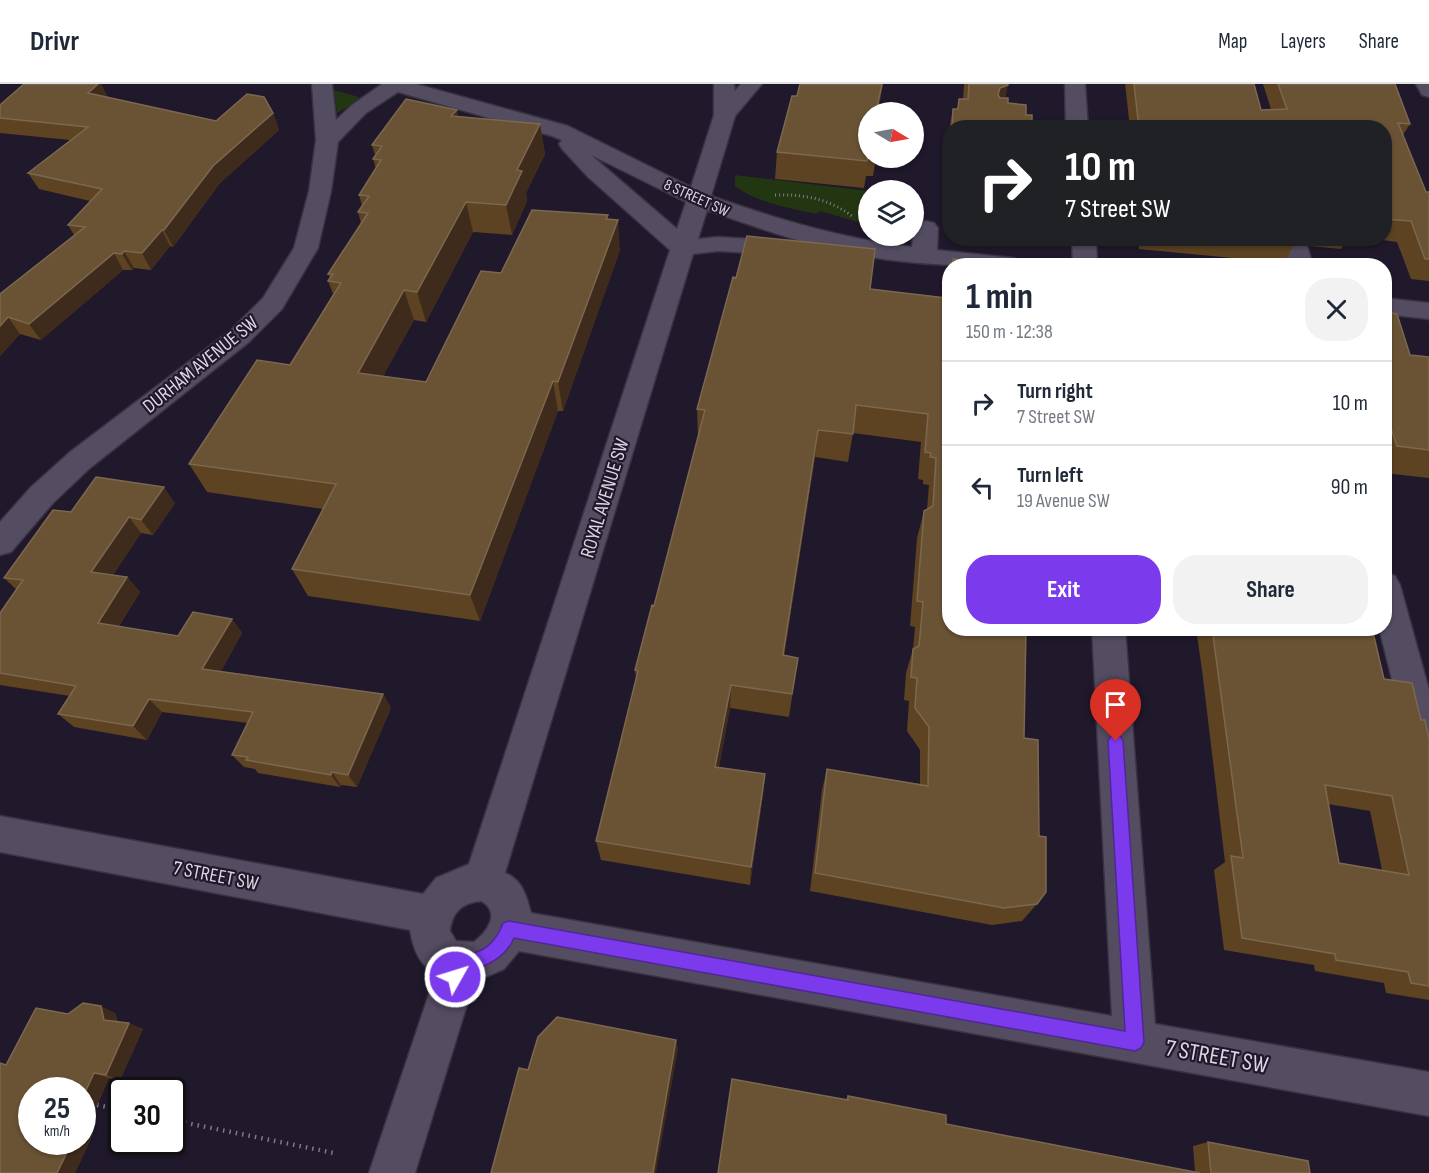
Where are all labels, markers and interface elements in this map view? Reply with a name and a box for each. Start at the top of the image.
text: Drivr [30,25,79,58]
text: Map [1218,29,1247,54]
text: Layers [1280,29,1326,54]
text: Share [1359,29,1399,54]
north arrow [858,102,924,168]
map controls [858,102,924,246]
text: 10 m [1065,142,1136,193]
icon: right [966,144,1044,222]
street label: 8 STREET SW [661,176,733,221]
button: layers [858,180,924,246]
text: 7 Street SW [1065,193,1170,225]
text: 1 min [966,276,1033,319]
button: close [1305,278,1368,341]
street label: DURHAM AVENUE SW [138,311,263,418]
text: 150 m · 12:38 [966,320,1053,344]
text: Turn right [1017,378,1093,405]
icon: right [966,387,999,420]
text: 10 m [1333,390,1368,417]
text: 7 Street SW [1017,405,1095,429]
street label: ROYAL AVENUE SW [575,436,634,561]
text: Turn left [1017,462,1083,489]
icon: left [966,471,999,504]
text: 90 m [1331,474,1368,501]
text: 19 Avenue SW [1017,489,1110,513]
button: Exit [966,555,1161,624]
button: Share [1173,555,1368,624]
pin [1090,679,1141,741]
icon: arrive [1099,688,1132,721]
street label: 7 STREET SW [171,856,260,896]
position arrow [423,945,487,1009]
street label: 7 STREET SW [1163,1033,1271,1080]
speed limit sign: 30 [108,1077,186,1155]
text: 25 [44,1091,70,1127]
text: km/h [44,1122,70,1141]

